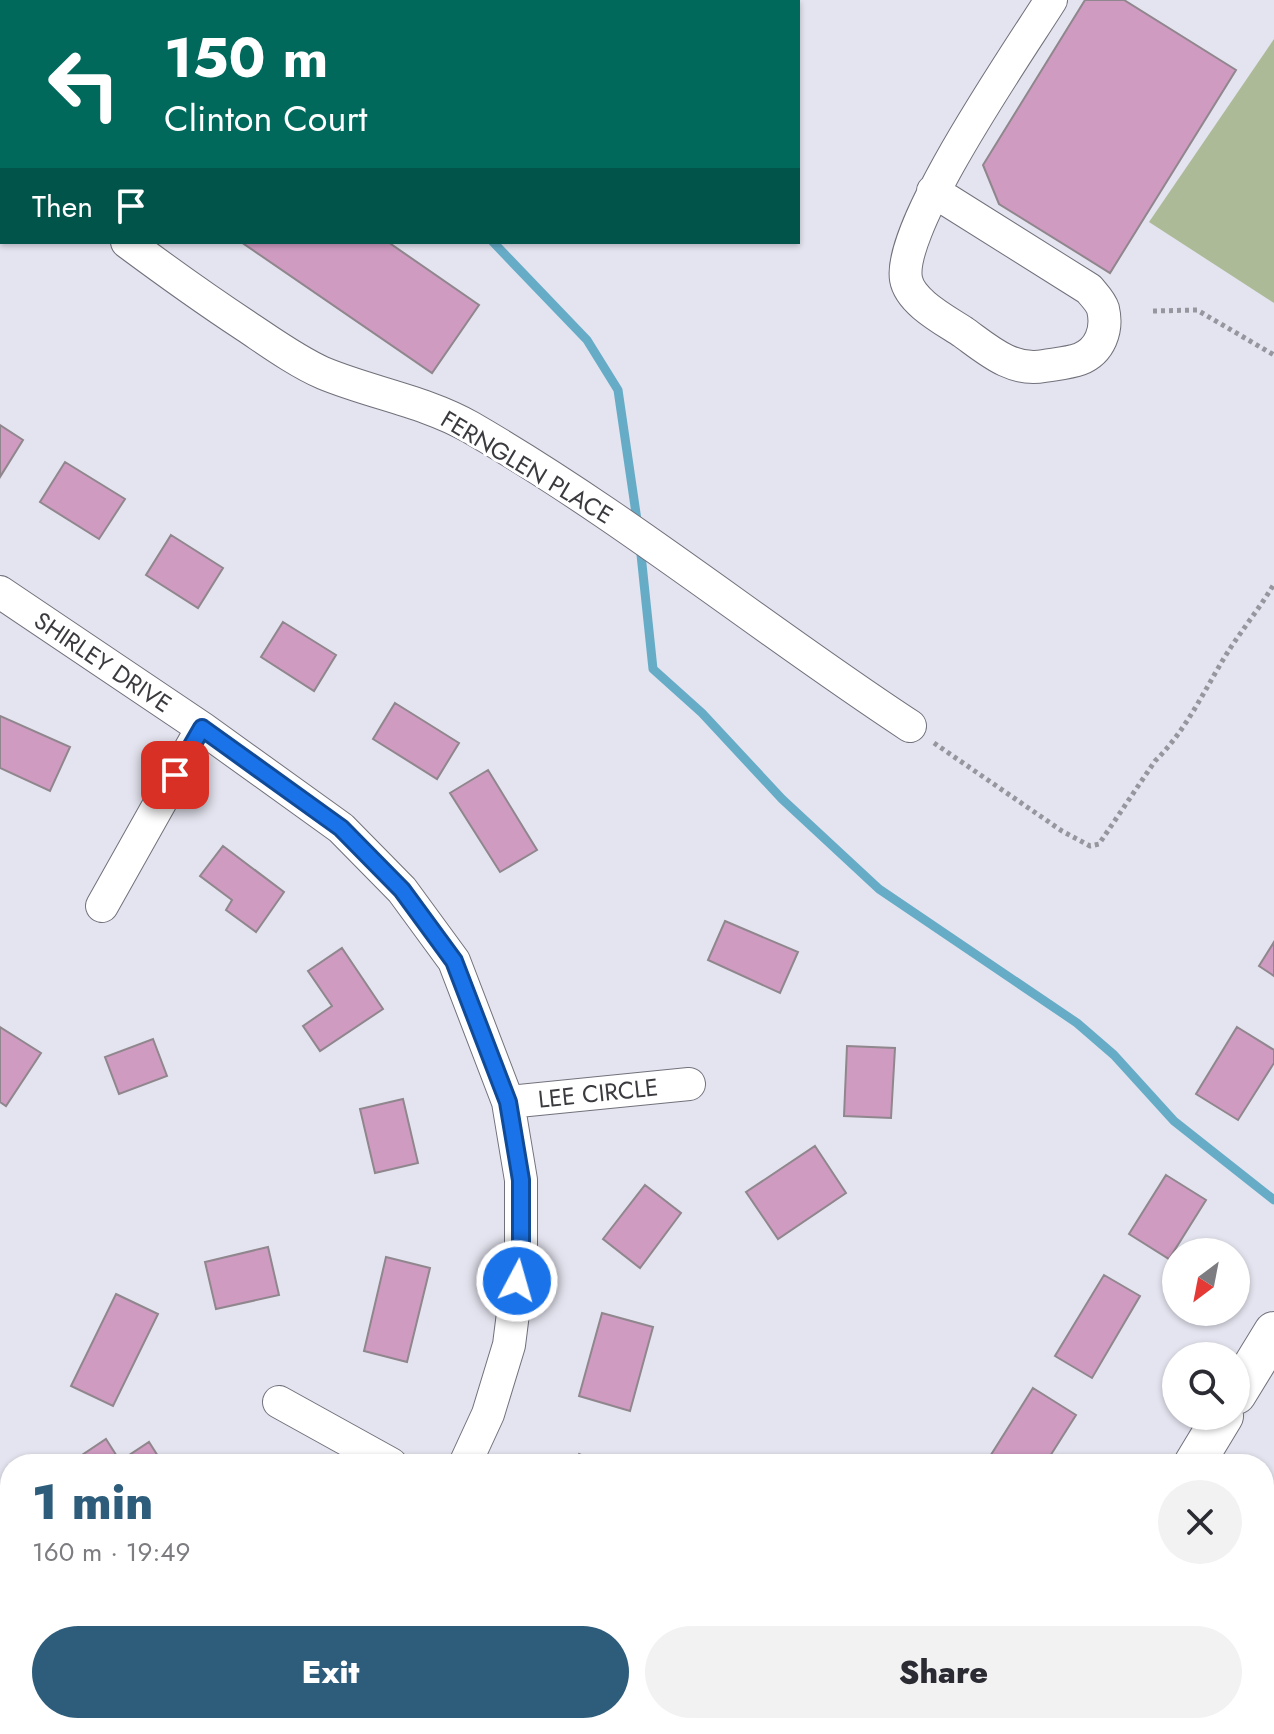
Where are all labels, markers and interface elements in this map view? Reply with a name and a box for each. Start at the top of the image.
text: 150 m [164,17,328,98]
icon: left [32,32,136,136]
text: Clinton Court [164,92,367,144]
icon: arrive [109,184,153,228]
text: Then [32,185,93,228]
street label: FERNGLEN PLACE [434,402,620,532]
street label: SHIRLEY DRIVE [27,603,179,721]
pin [141,741,209,809]
icon: arrive [153,753,197,797]
street label: LEE CIRCLE [536,1069,660,1117]
north arrow [1162,1238,1250,1326]
map controls [1162,1238,1250,1430]
position arrow [475,1239,559,1323]
button: search [1162,1342,1250,1430]
text: 1 min [32,1468,153,1537]
button: close [1158,1480,1242,1564]
text: 160 m · 19:49 [32,1533,190,1571]
button: Exit [32,1626,629,1718]
button: Share [645,1626,1242,1718]

